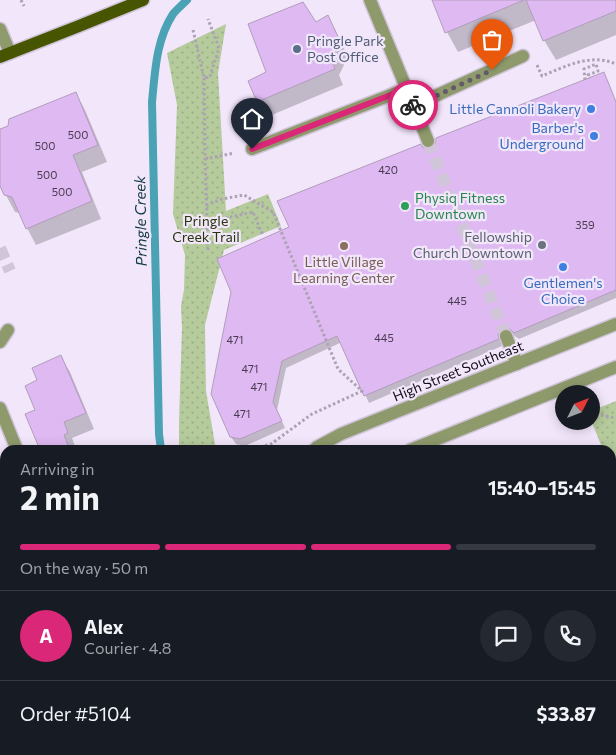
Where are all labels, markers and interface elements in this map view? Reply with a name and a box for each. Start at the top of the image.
pin [471,19,513,70]
icon: bag [478,26,506,54]
place label: Pringle Park Post Office [307,32,384,65]
marker: Pringle Park Post Office [291,43,303,55]
courier [388,80,438,130]
icon: bike [399,91,427,119]
pin [231,98,273,149]
place label: Little Cannoli Bakery [449,100,581,117]
marker: Little Cannoli Bakery [585,103,597,115]
icon: home [238,105,266,133]
place label: Barber's Underground [499,119,584,152]
house number: 500 [68,128,88,141]
marker: Barber's Underground [588,130,600,142]
house number: 500 [35,139,55,152]
house number: 420 [378,163,398,176]
house number: 500 [37,168,57,181]
water label: Pringle Creek [130,175,150,266]
house number: 500 [52,185,72,198]
place label: Physiq Fitness Downtown [415,189,505,222]
marker: Physiq Fitness Downtown [399,200,411,212]
park label: Pringle Creek Trail [172,212,240,245]
house number: 359 [575,218,595,231]
place label: Fellowship Church Downtown [413,228,532,261]
marker: Fellowship Church Downtown [536,239,548,251]
marker: Little Village Learning Center [338,240,350,252]
place label: Little Village Learning Center [293,253,395,286]
marker: Gentlemen's Choice [557,261,569,273]
place label: Gentlemen's Choice [523,274,603,307]
house number: 445 [447,294,467,307]
house number: 445 [374,331,394,344]
house number: 471 [227,333,243,346]
street label: High Street Southeast [390,336,526,405]
house number: 471 [242,362,258,375]
house number: 471 [251,380,267,393]
north arrow [555,385,600,430]
map controls [555,385,600,430]
house number: 471 [234,407,250,420]
text: Arriving in [20,459,94,478]
text: 15:40–15:45 [488,476,596,499]
text: 2 min [20,477,100,517]
text: On the way · 50 m [20,558,148,577]
button: chat [480,610,532,662]
button: phone [544,610,596,662]
text: Alex [84,615,124,638]
text: A [39,624,53,647]
text: Courier · 4.8 [84,638,171,657]
text: Order #5104 [20,702,131,725]
text: $33.87 [537,702,596,725]

